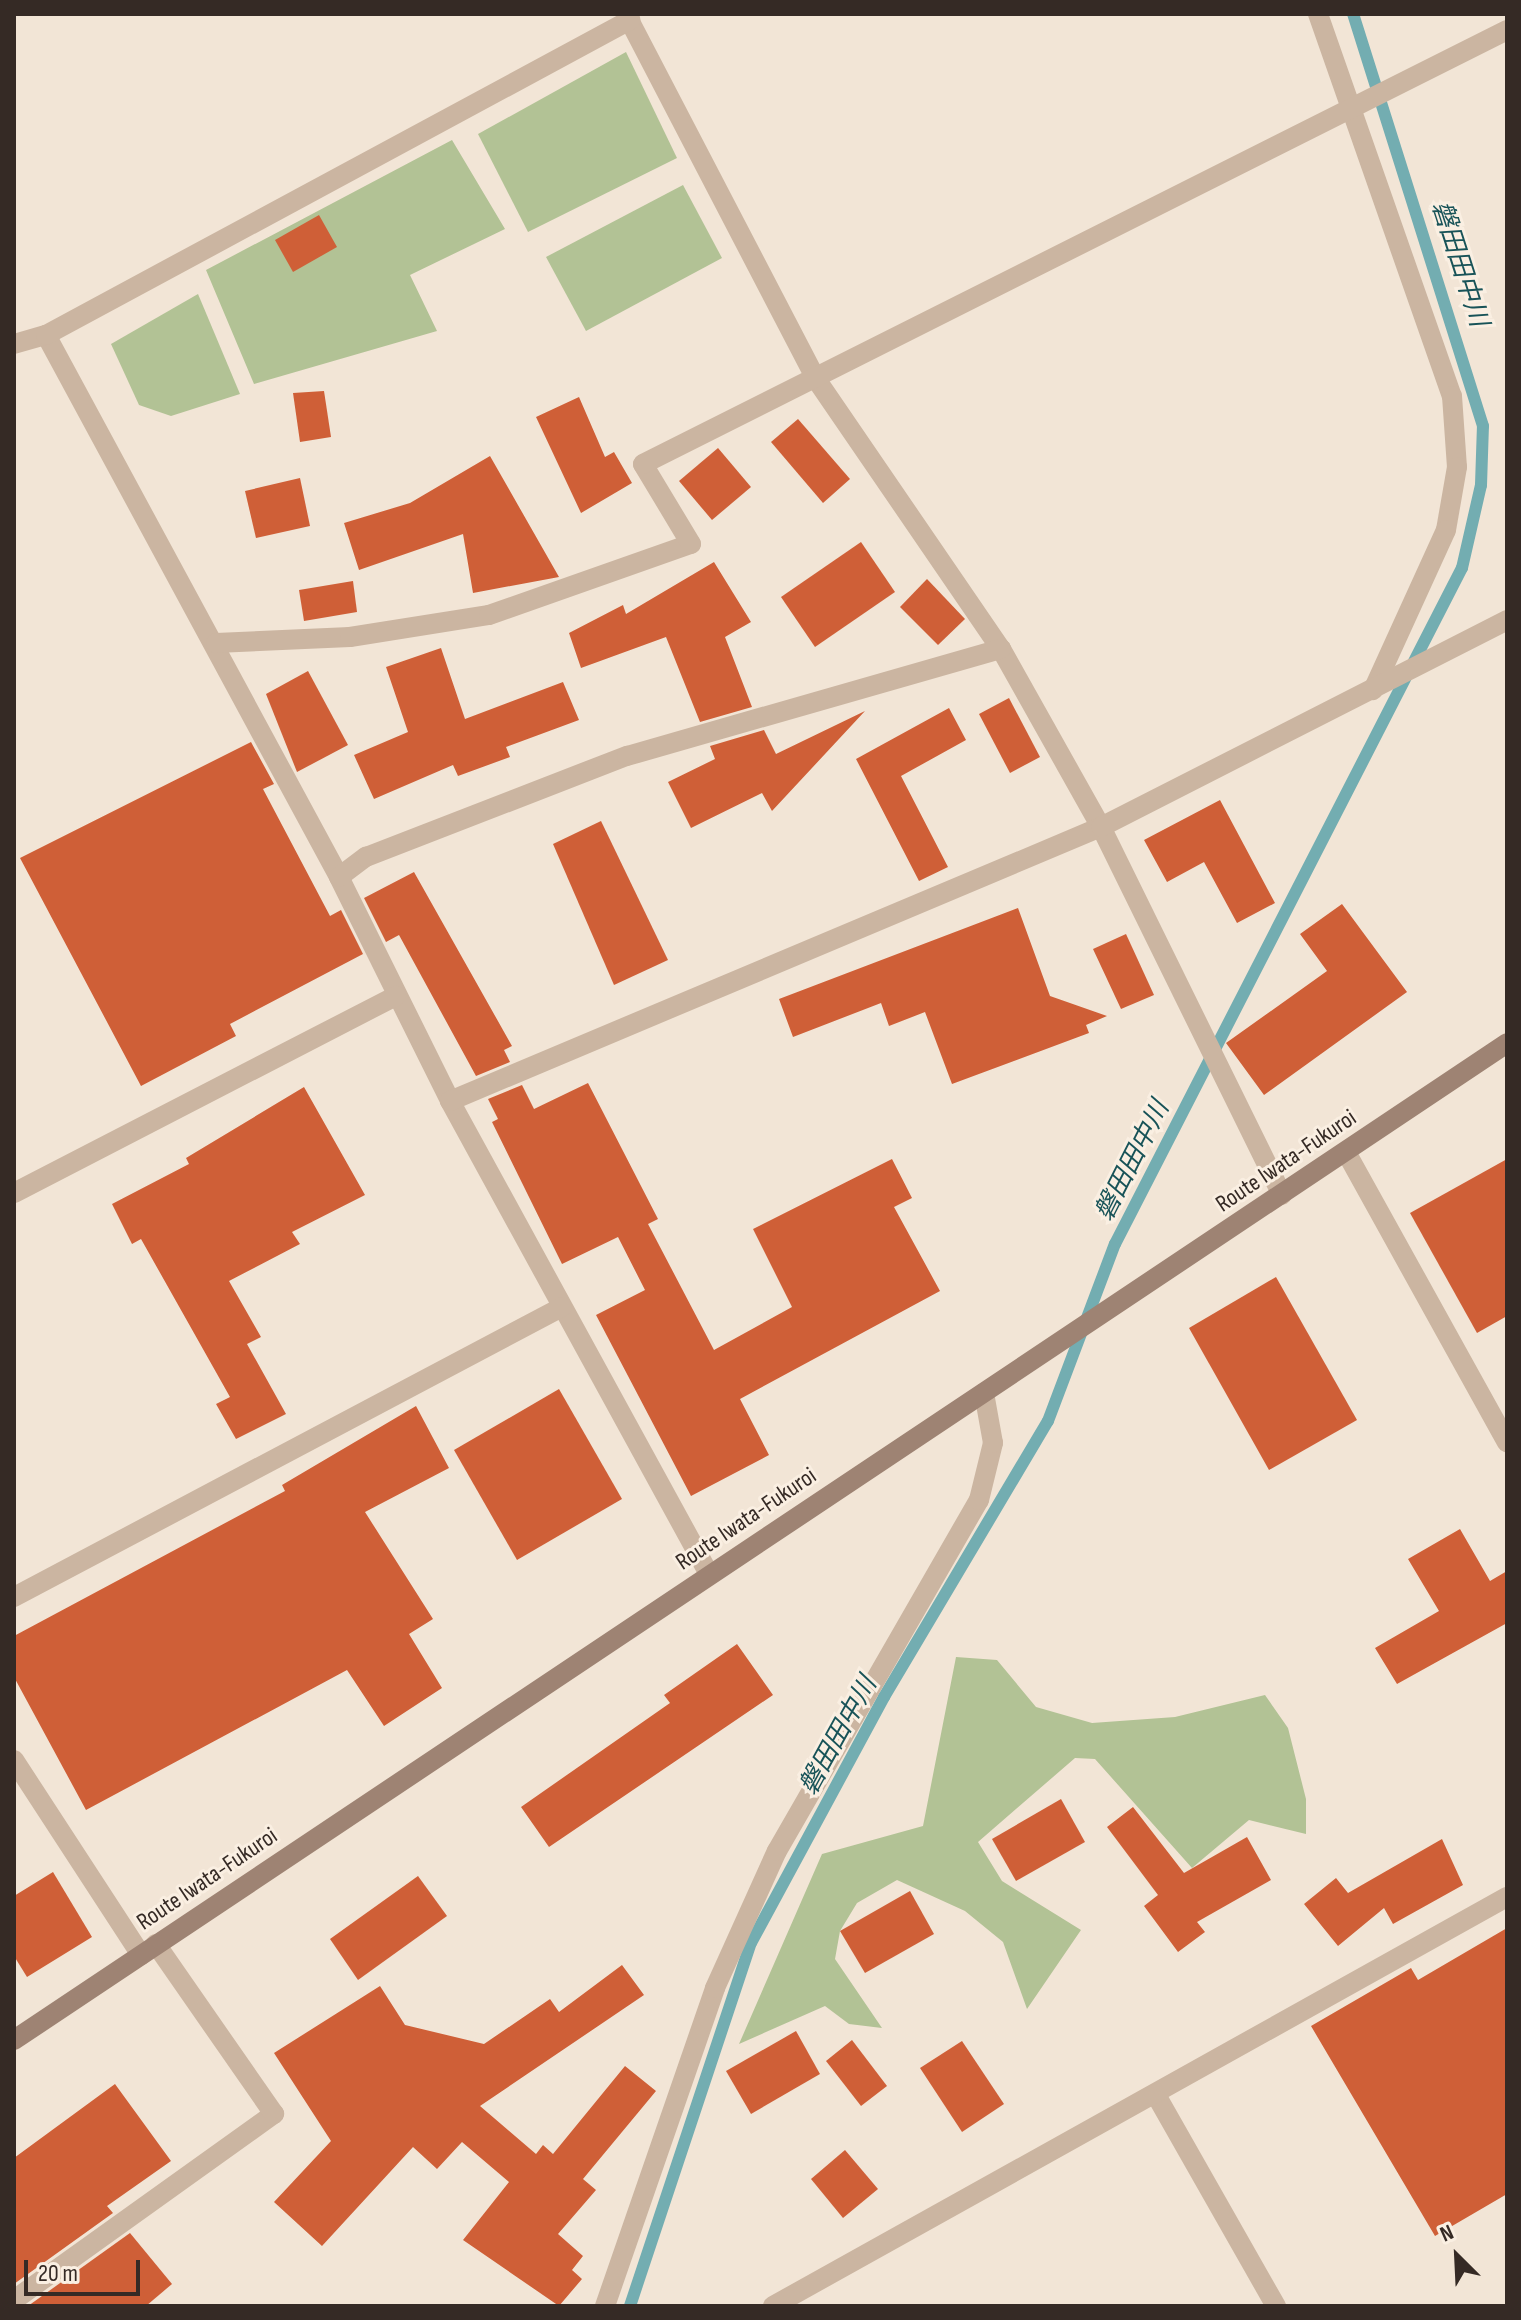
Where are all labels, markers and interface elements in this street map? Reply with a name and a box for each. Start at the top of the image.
water label: 磐田田中川 [1424,197,1494,331]
water label: 磐田田中川 [1090,1096,1176,1226]
street label: Route Iwata-Fukuroi [1210,1103,1362,1219]
street label: Route Iwata-Fukuroi [670,1461,822,1577]
water label: 磐田田中川 [794,1672,884,1800]
street label: Route Iwata-Fukuroi [131,1821,283,1937]
north arrow [1417,2216,1497,2296]
text: N [1436,2219,1458,2248]
scale bar [28,2244,144,2294]
text: 20 m [38,2259,78,2288]

